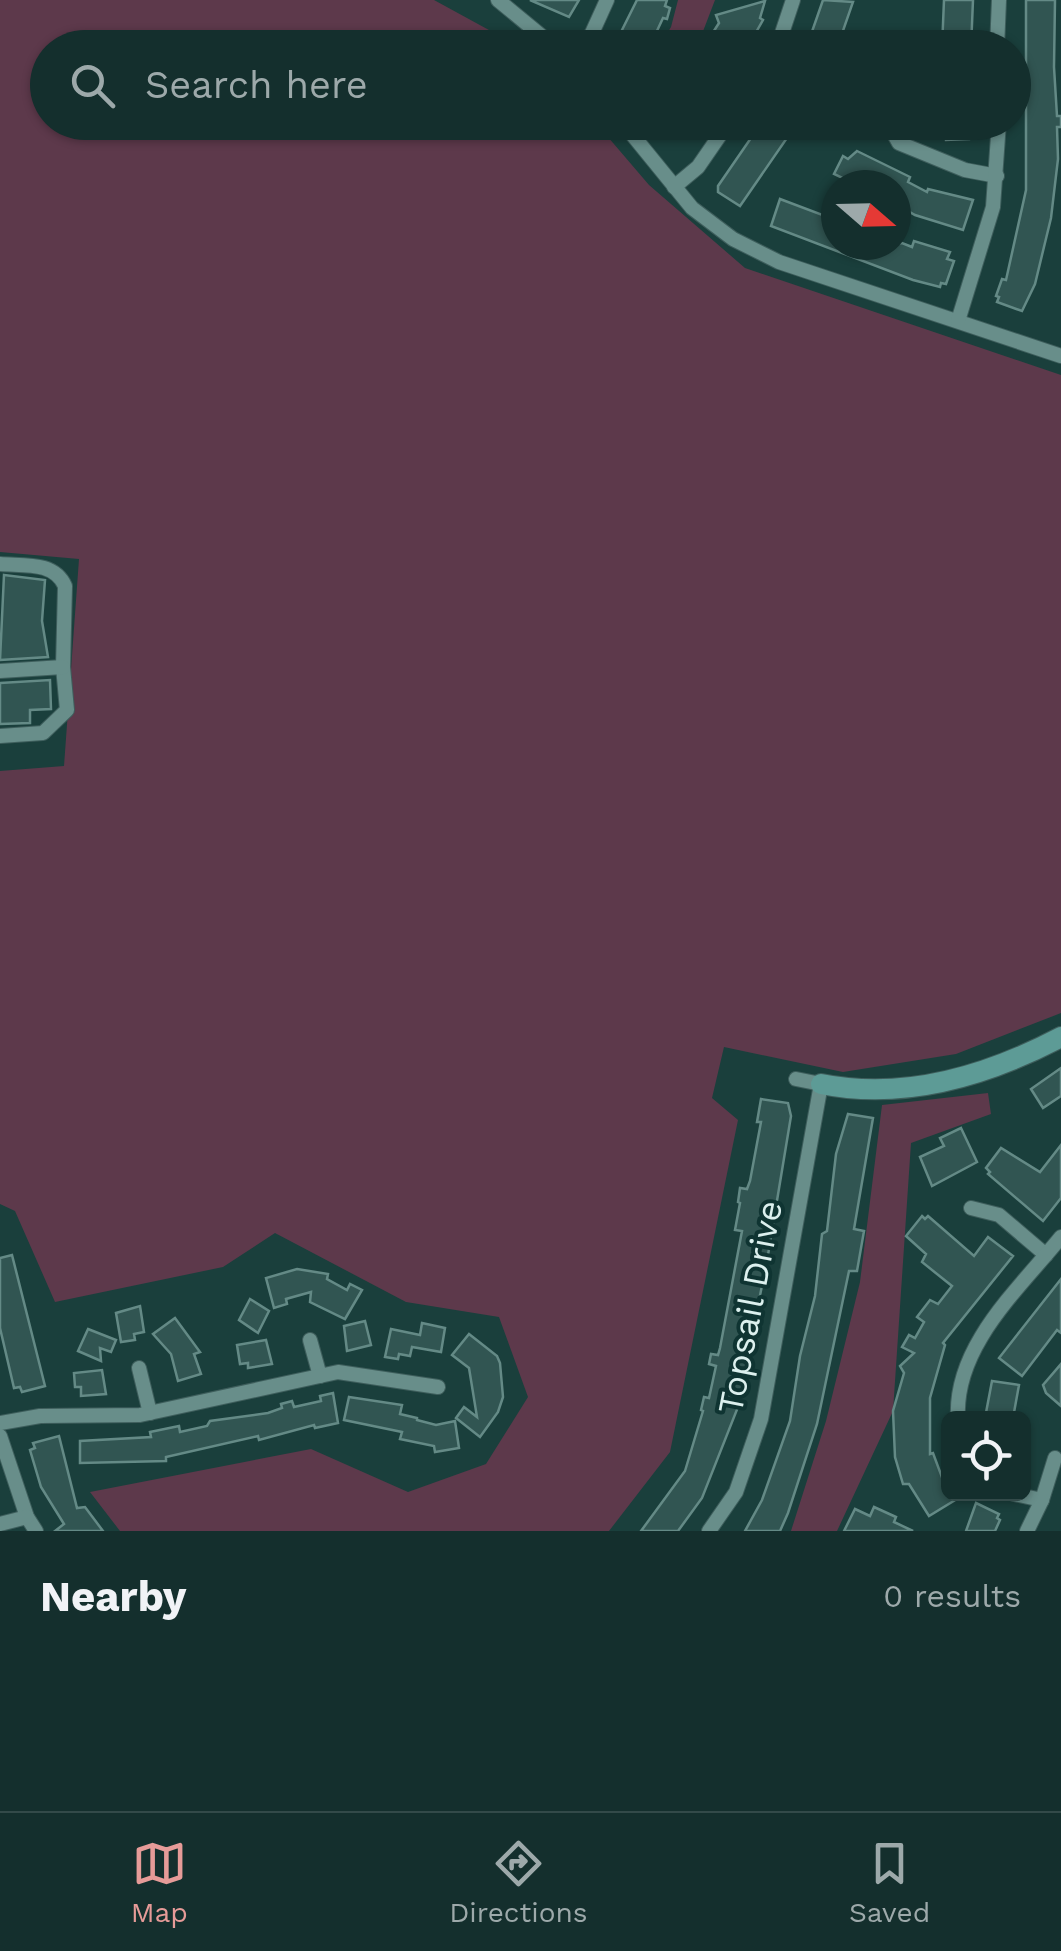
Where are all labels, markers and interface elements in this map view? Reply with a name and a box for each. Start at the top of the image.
search box [30,30,1031,140]
icon: search [65,58,120,113]
text: Search here [145,63,368,107]
north arrow [821,170,911,260]
street label: Topsail Drive [709,1197,791,1417]
map controls [941,1411,1031,1501]
button: locate [941,1411,1031,1501]
text: Nearby [40,1572,187,1621]
text: 0 results [883,1577,1021,1615]
tab: Map [131,1836,188,1929]
tab: Directions [449,1836,588,1929]
tab: Saved [849,1836,930,1929]

